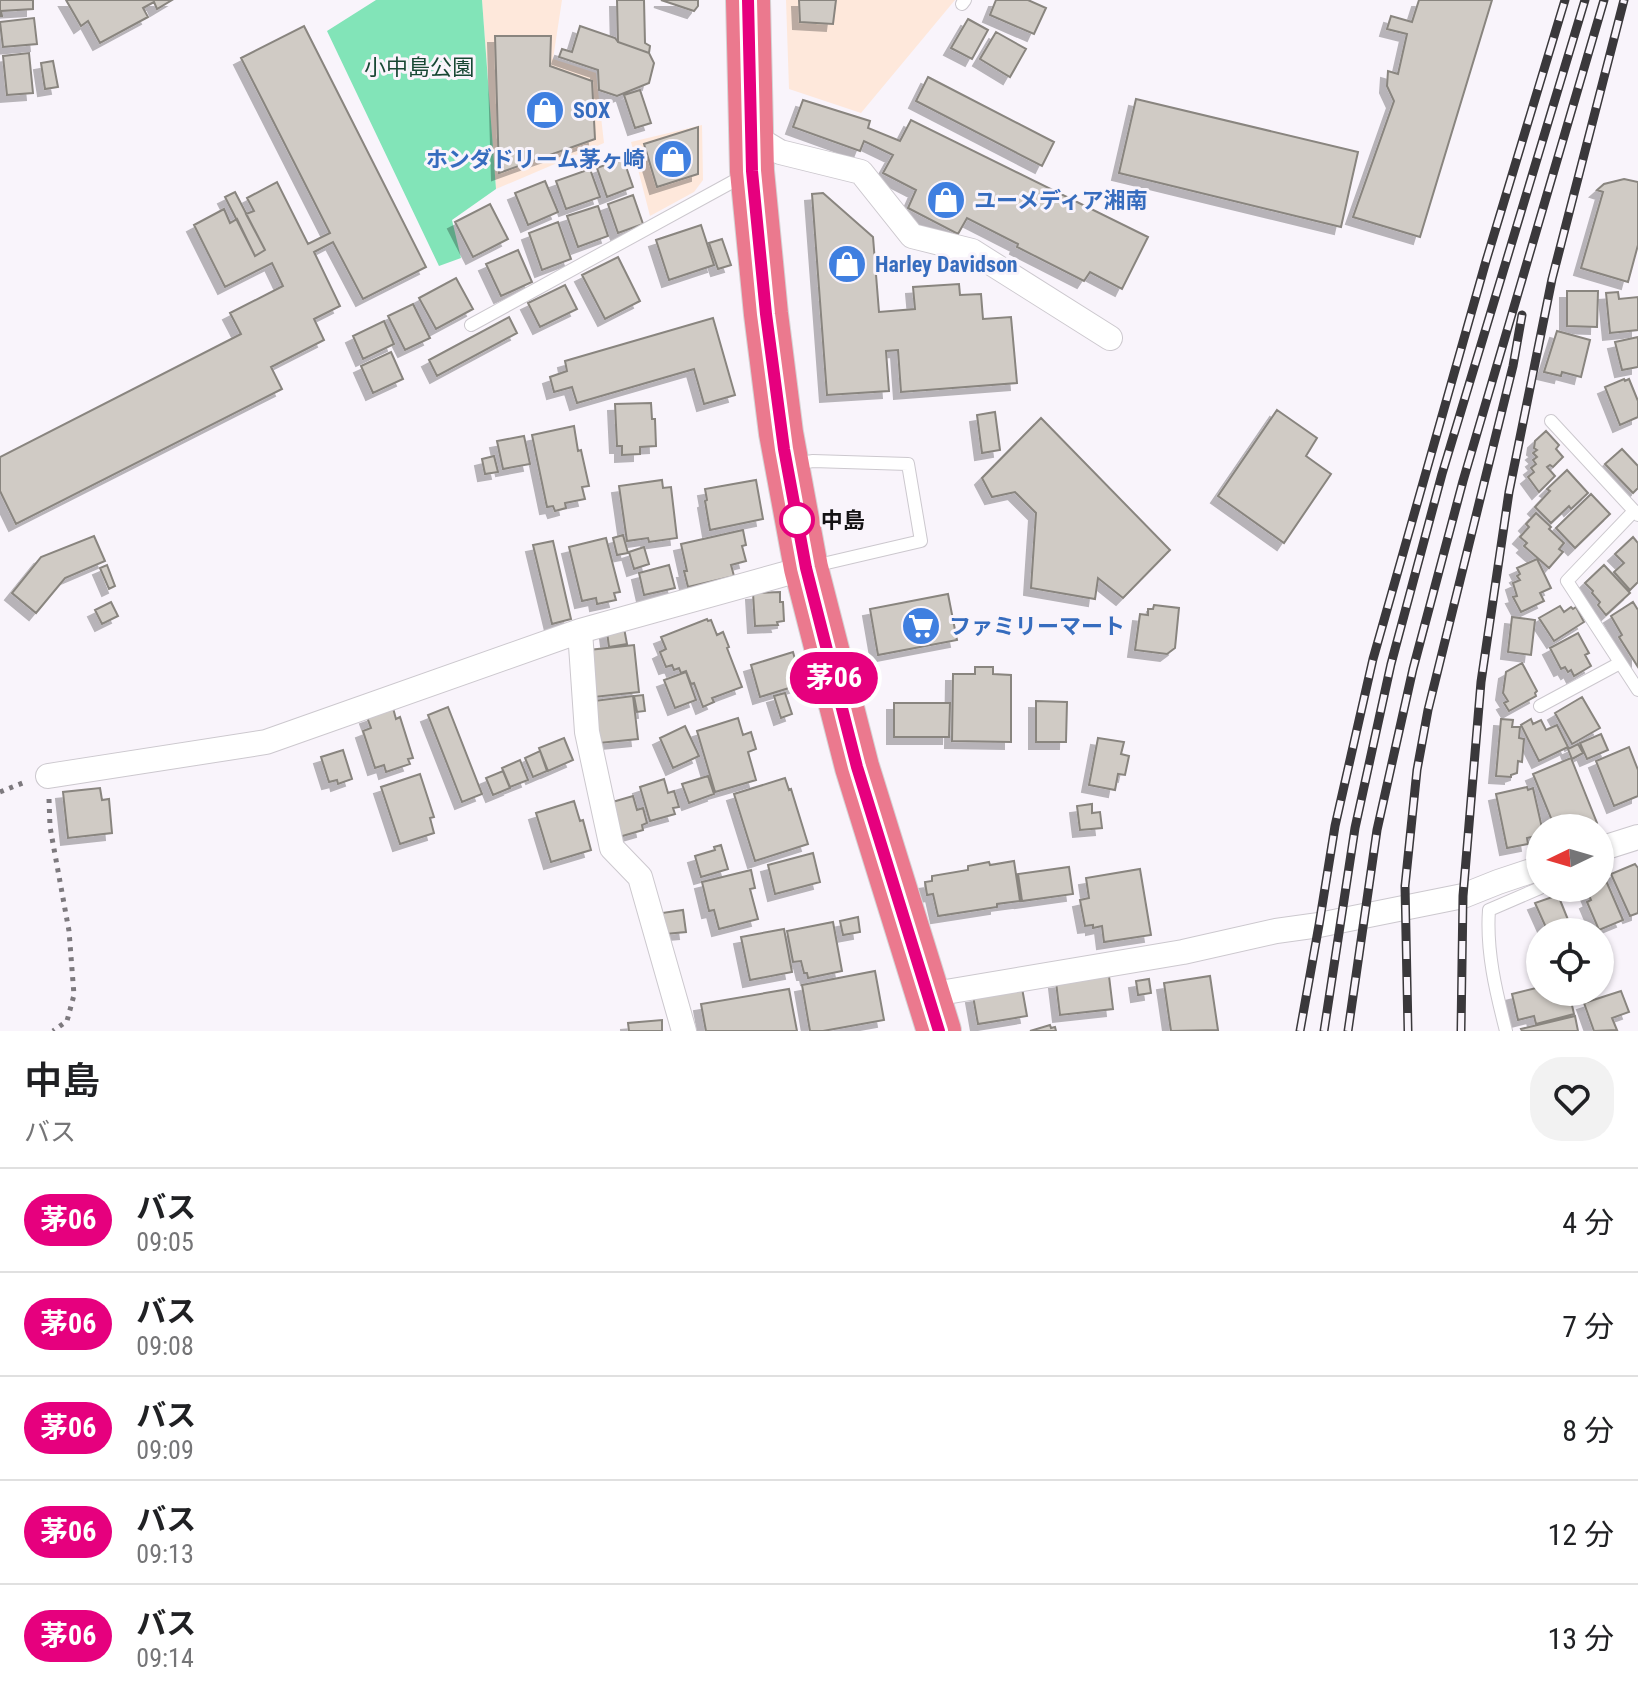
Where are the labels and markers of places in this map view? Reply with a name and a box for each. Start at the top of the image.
shop icon: SOX [524,89,566,131]
place label: SOX [573,98,610,123]
shop icon: ホンダドリーム茅ヶ崎 [652,138,694,180]
place label: ホンダドリーム茅ヶ崎 [426,147,645,172]
shop icon: ユーメディア湘南 [925,179,967,221]
place label: ユーメディア湘南 [974,188,1148,213]
shop icon: Harley Davidson [826,243,868,285]
place label: Harley Davidson [875,252,1018,277]
marker: 中島 [780,503,814,537]
place label: 中島 [821,508,865,533]
supermarket icon: ファミリーマート [900,605,942,647]
place label: ファミリーマート [949,614,1125,639]

